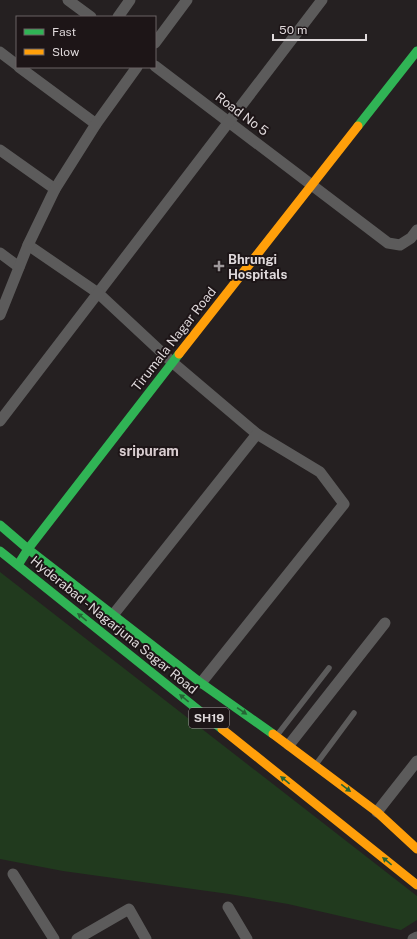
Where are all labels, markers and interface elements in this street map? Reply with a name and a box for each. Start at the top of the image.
legend [16,16,156,68]
scale bar [273,16,366,42]
text: 50 m [279,23,307,37]
text: Fast [52,25,77,39]
text: Slow [52,45,80,59]
street label: Road No 5 [213,89,271,139]
place label: Bhrungi Hospitals [228,252,287,282]
marker: Bhrungi Hospitals [213,260,225,272]
street label: Tirumala Nagar Road [129,284,219,394]
district label: sripuram [119,443,179,459]
street label: Hyderabad - Nagarjuna Sagar Road [28,553,200,697]
one-way arrow [77,612,88,621]
one-way arrow [178,694,189,703]
one-way arrow [236,707,247,715]
road number: SH19 [189,708,229,728]
one-way arrow [280,775,291,784]
one-way arrow [341,784,352,793]
one-way arrow [381,856,392,865]

